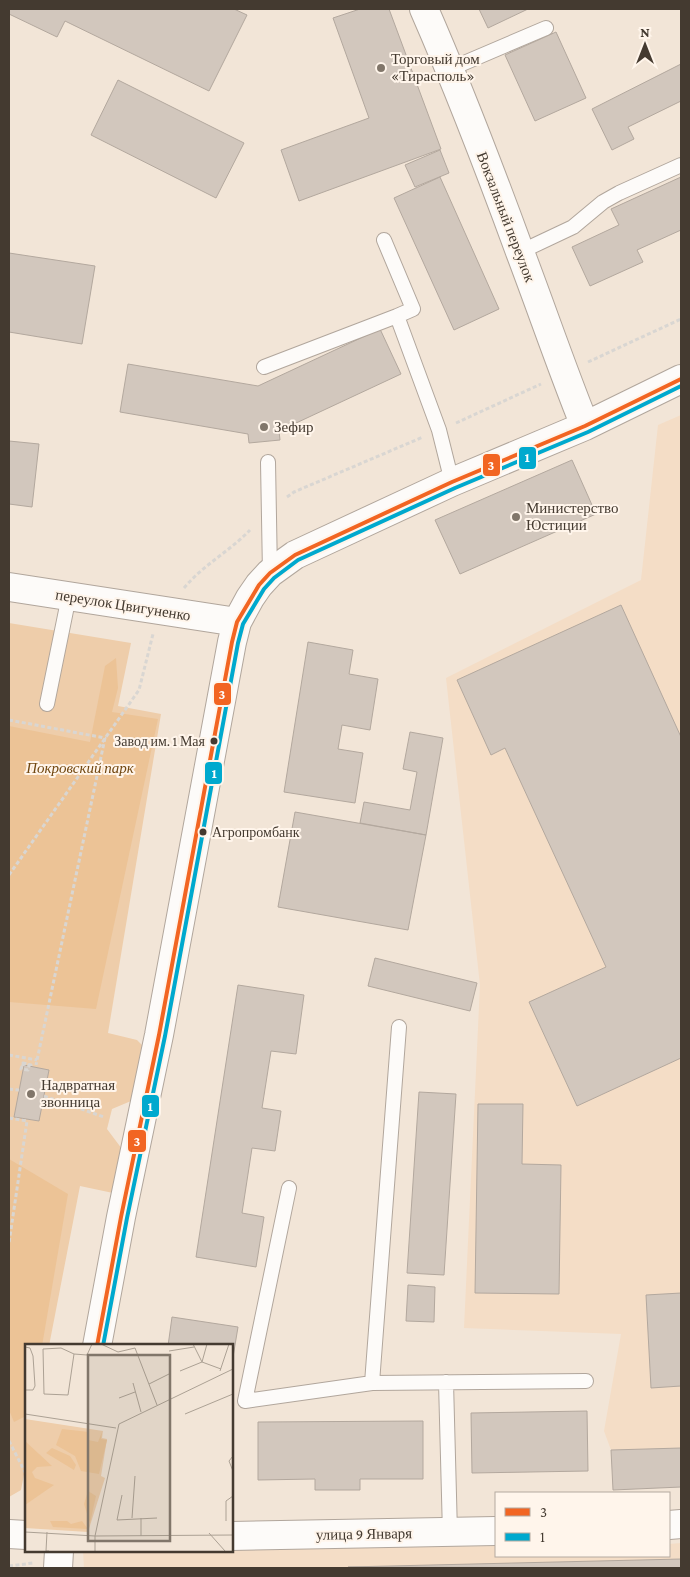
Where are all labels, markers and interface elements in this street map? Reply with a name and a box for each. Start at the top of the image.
north arrow [620,20,670,70]
text: N [640,24,650,40]
place label: Торговый дом «Тирасполь» [391,51,480,84]
marker: Торговый дом «Тирасполь» [375,62,387,74]
street label: Вокзальный переулок [474,150,538,285]
place label: Зефир [274,419,314,435]
marker: Зефир [258,421,270,433]
line badge: 1 [518,446,537,470]
text: 1 [524,449,530,465]
line badge: 3 [482,453,501,477]
text: 3 [488,457,495,473]
place label: Министерство Юстиции [526,500,618,533]
marker: Министерство Юстиции [510,511,522,523]
street label: переулок Цвигуненко [54,586,192,624]
line badge: 3 [213,682,232,706]
text: 3 [219,686,226,702]
place label: Завод им. 1 Мая [114,733,206,749]
marker: Завод им. 1 Мая [209,736,219,746]
park label: Покровский парк [25,760,135,776]
line badge: 1 [204,761,223,785]
text: 1 [211,765,217,781]
place label: Агропромбанк [212,824,300,840]
marker: Агропромбанк [198,827,208,837]
place label: Надвратная звонница [41,1077,115,1110]
marker: Надвратная звонница [25,1088,37,1100]
line badge: 1 [141,1094,160,1118]
text: 1 [147,1098,153,1114]
line badge: 3 [127,1129,147,1153]
text: 3 [134,1133,141,1149]
inset map [25,1344,232,1552]
legend [495,1492,670,1557]
text: 3 [540,1504,547,1520]
street label: улица 9 Января [316,1525,412,1543]
text: 1 [540,1529,545,1545]

